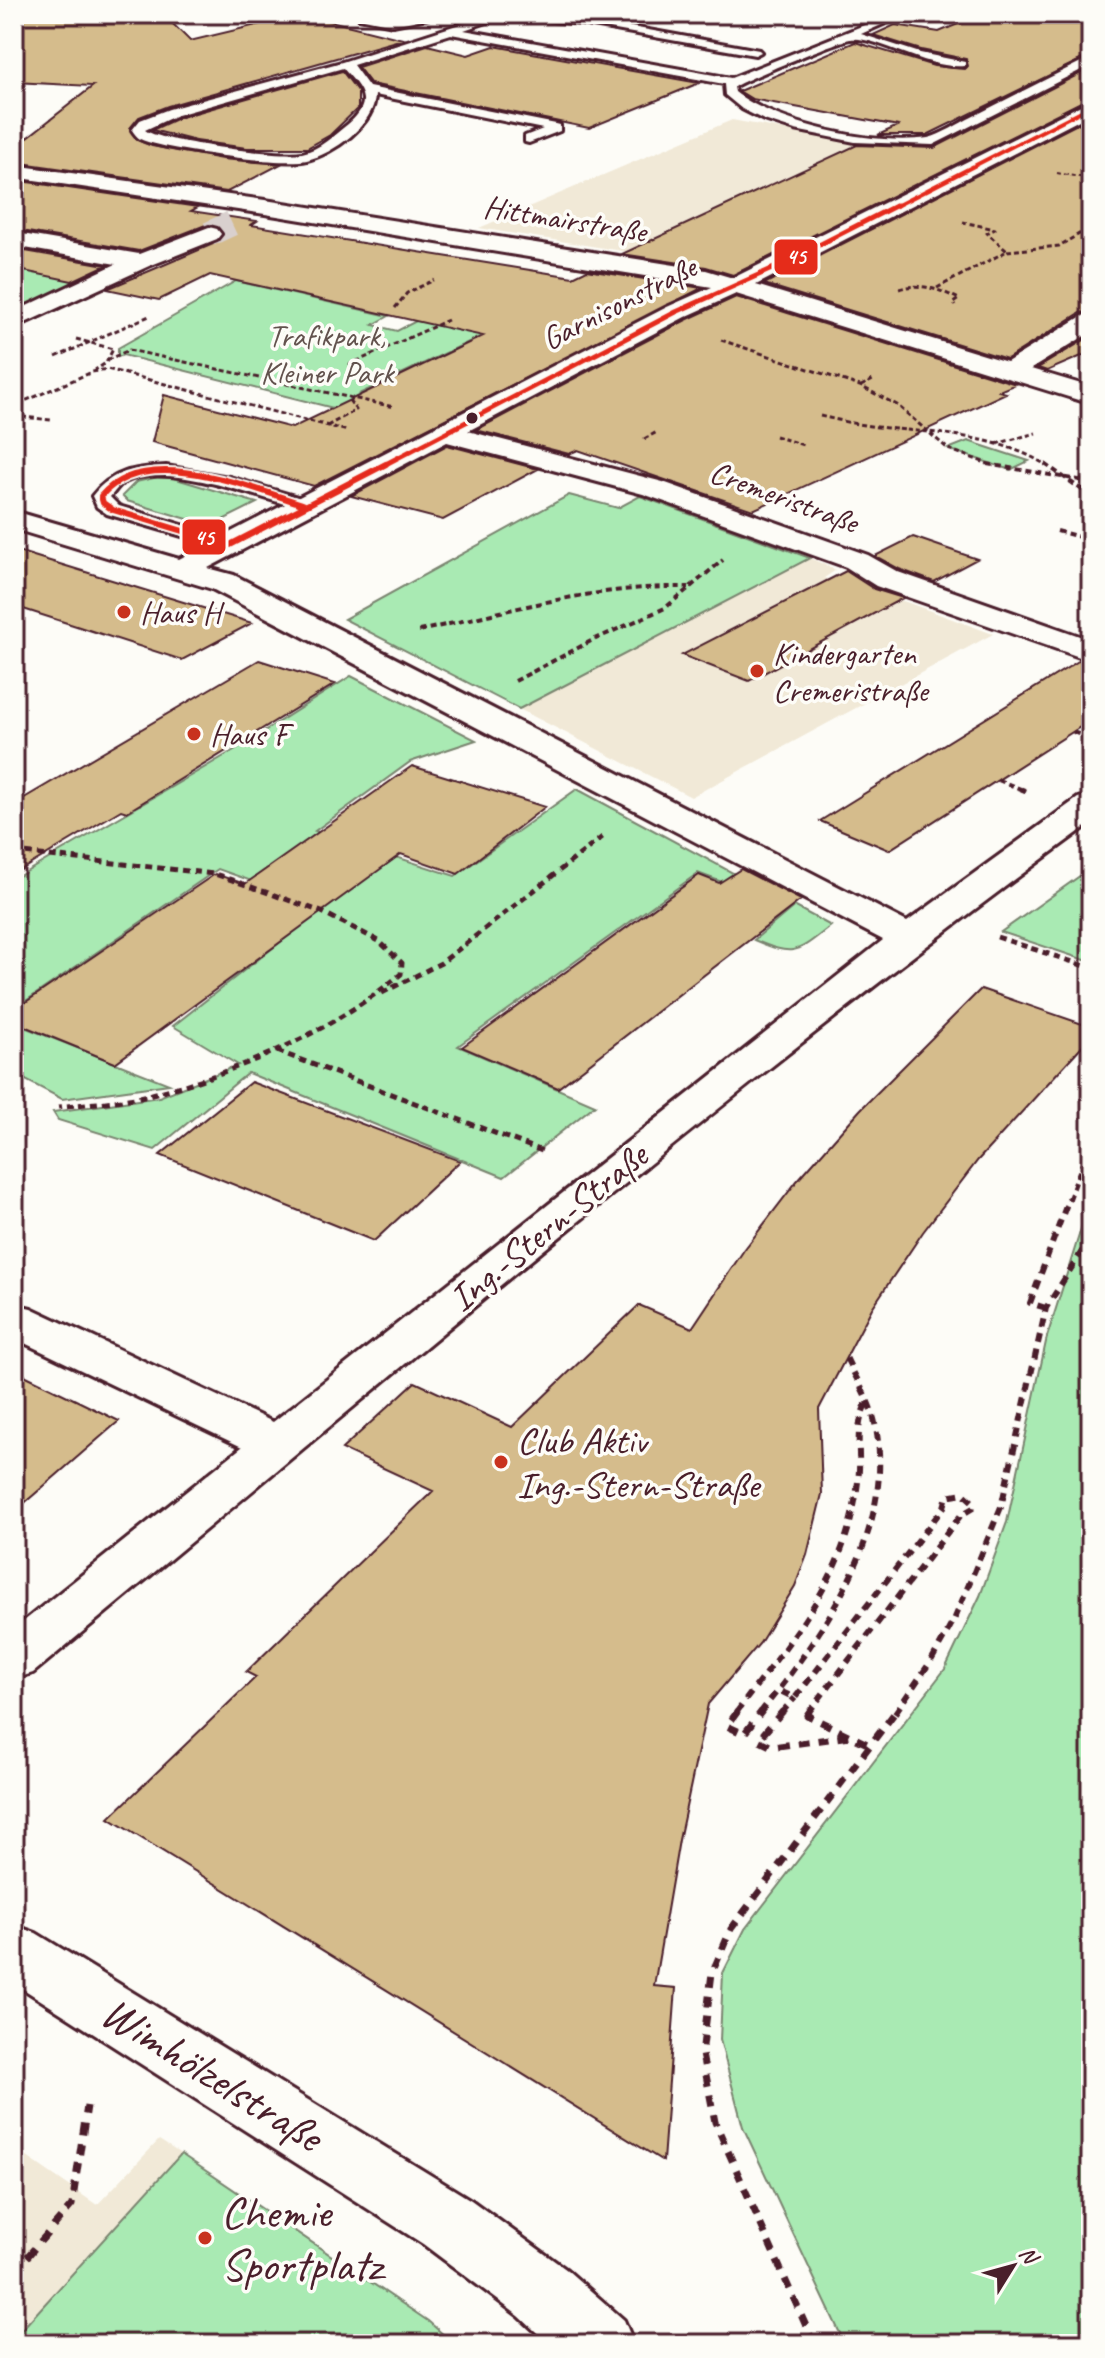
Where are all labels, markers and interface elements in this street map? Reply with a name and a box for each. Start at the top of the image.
street label: Hittmairstraße [481,186,652,252]
line badge: 45 [773,238,819,276]
text: 45 [786,243,808,271]
street label: Garnisonstraße [535,245,705,359]
park label: Trafikpark, Kleiner Park [261,315,396,393]
unlabelled marker [464,410,480,426]
street label: Cremeristraße [704,451,866,544]
line badge: 45 [181,518,227,556]
text: 45 [194,524,216,552]
place label: Haus H [140,592,225,633]
marker: Haus H [115,603,133,621]
place label: Kindergarten Cremeristraße [773,633,930,711]
marker: Kindergarten Cremeristraße [748,662,766,680]
place label: Haus F [210,714,294,755]
marker: Haus F [185,725,203,743]
street label: Ing.-Stern-Straße [439,1131,659,1321]
place label: Club Aktiv Ing.-Stern-Straße [517,1417,762,1508]
marker: Club Aktiv Ing.-Stern-Straße [492,1453,510,1471]
street label: Wimhölzelstraße [91,1983,336,2166]
place label: Chemie Sportplatz [221,2183,387,2294]
north arrow [973,2226,1053,2306]
marker: Chemie Sportplatz [196,2229,214,2247]
text: N [1013,2241,1045,2271]

